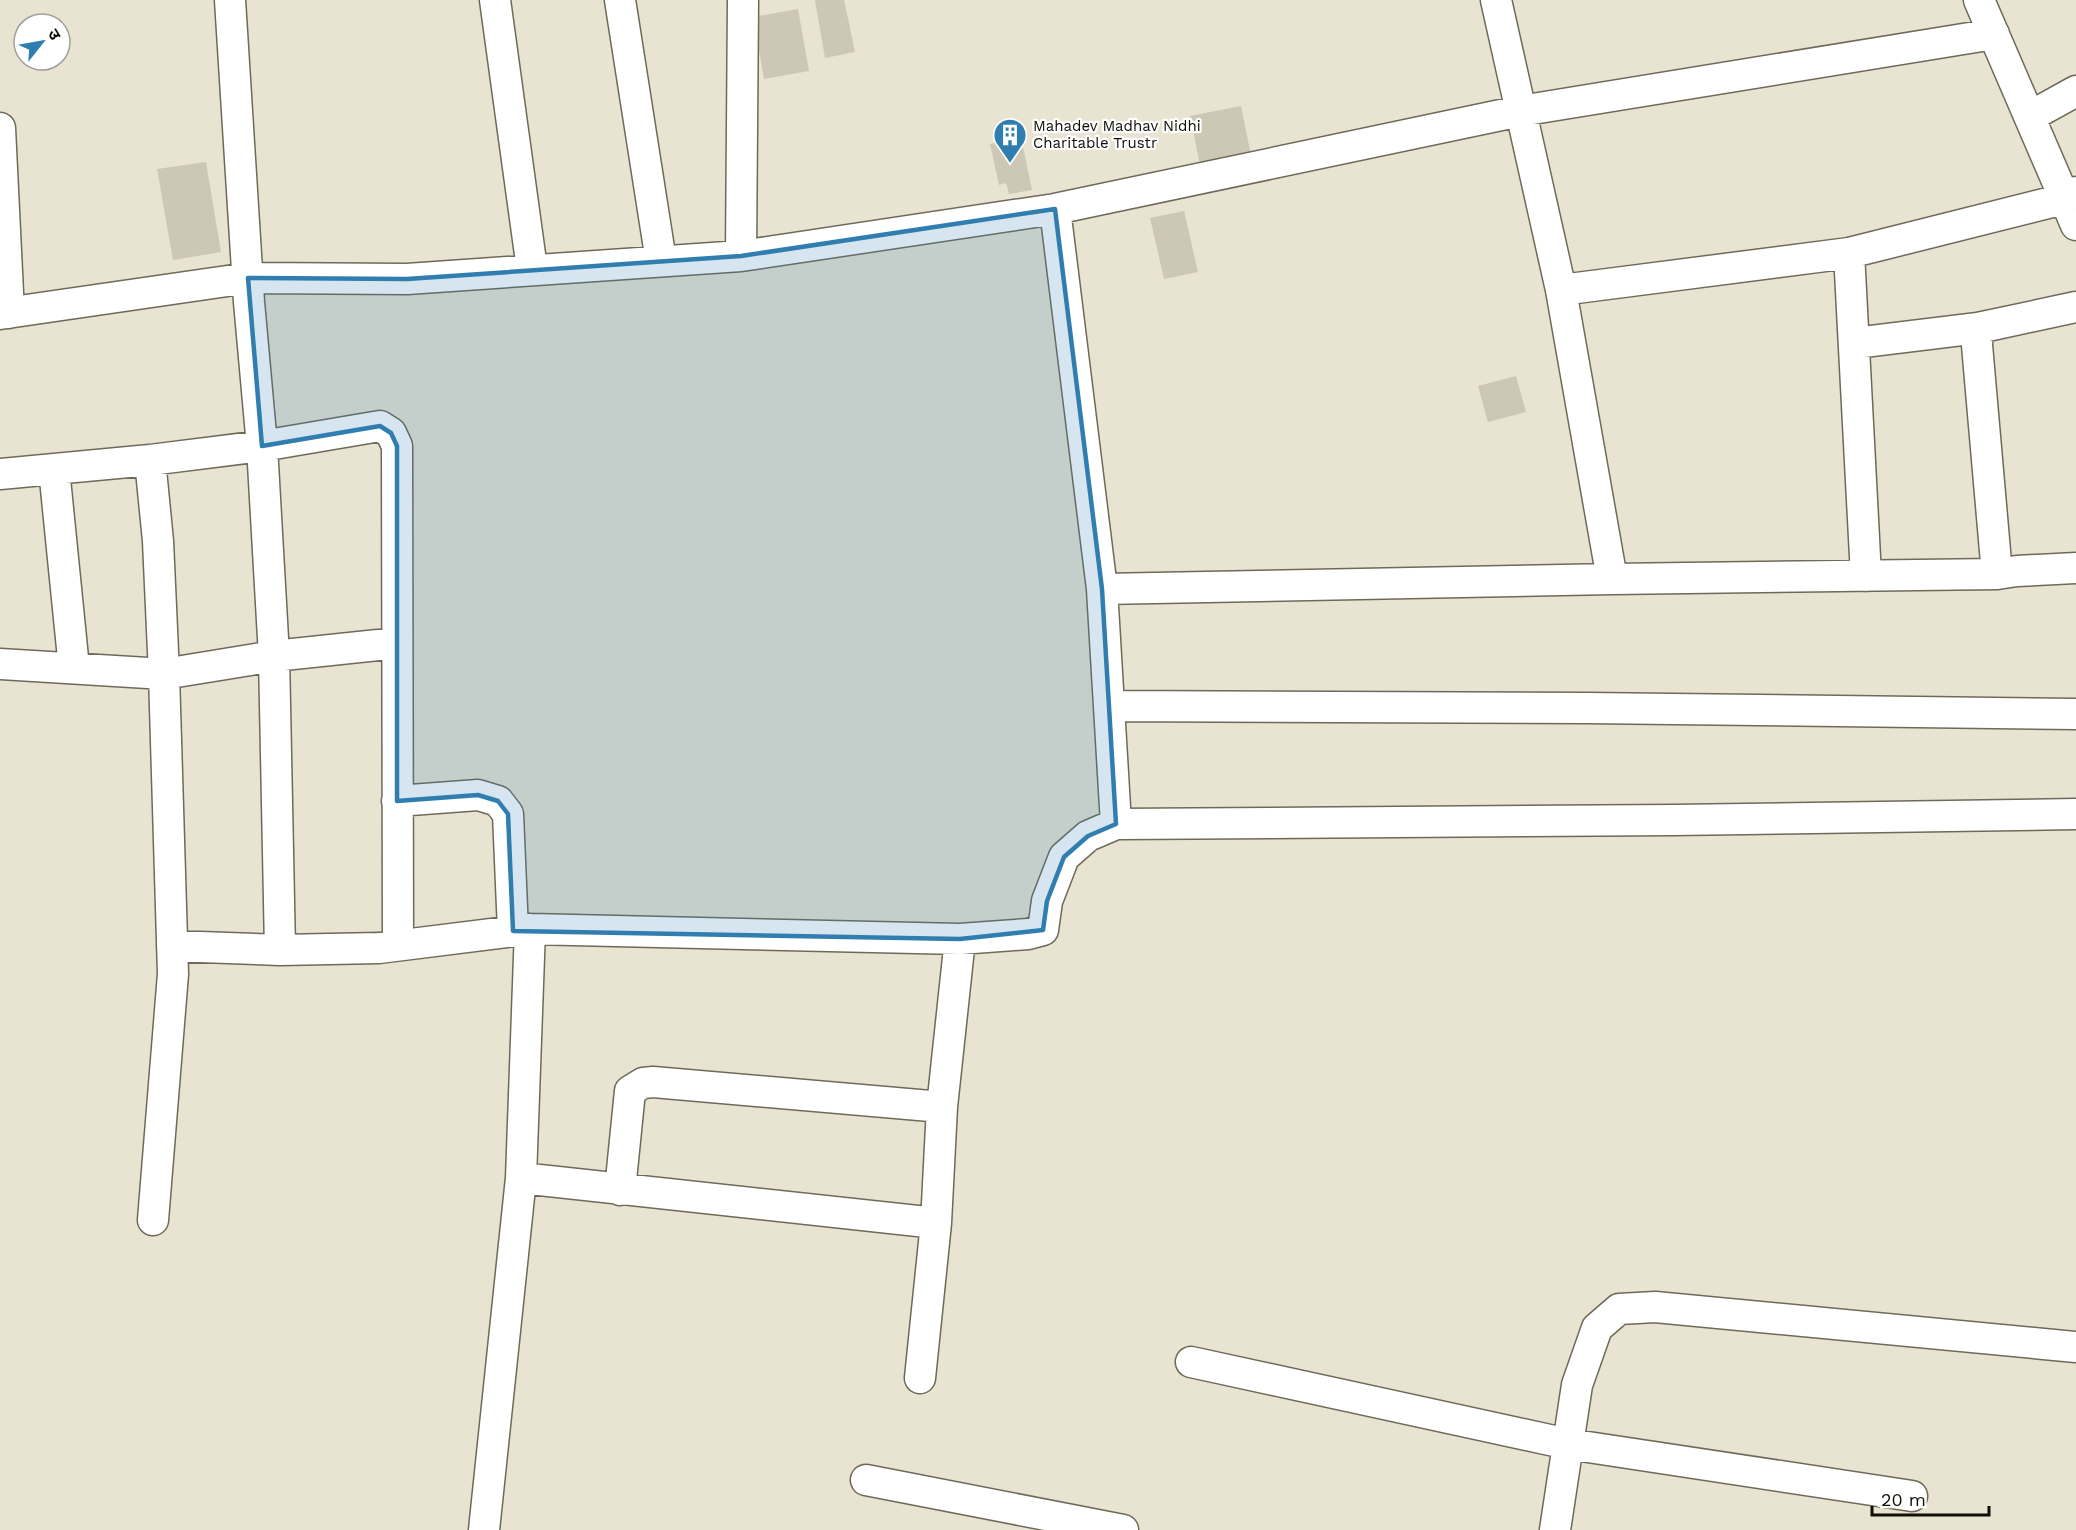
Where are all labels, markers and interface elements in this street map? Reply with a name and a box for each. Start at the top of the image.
north arrow [12,12,72,72]
text: उ [44,26,65,44]
building icon: Mahadev Madhav Nidhi Charitable Trustr [992,117,1028,164]
place label: Mahadev Madhav Nidhi Charitable Trustr [1033,117,1201,152]
scale bar [1872,1479,1989,1517]
text: 20 m [1881,1489,1926,1510]

